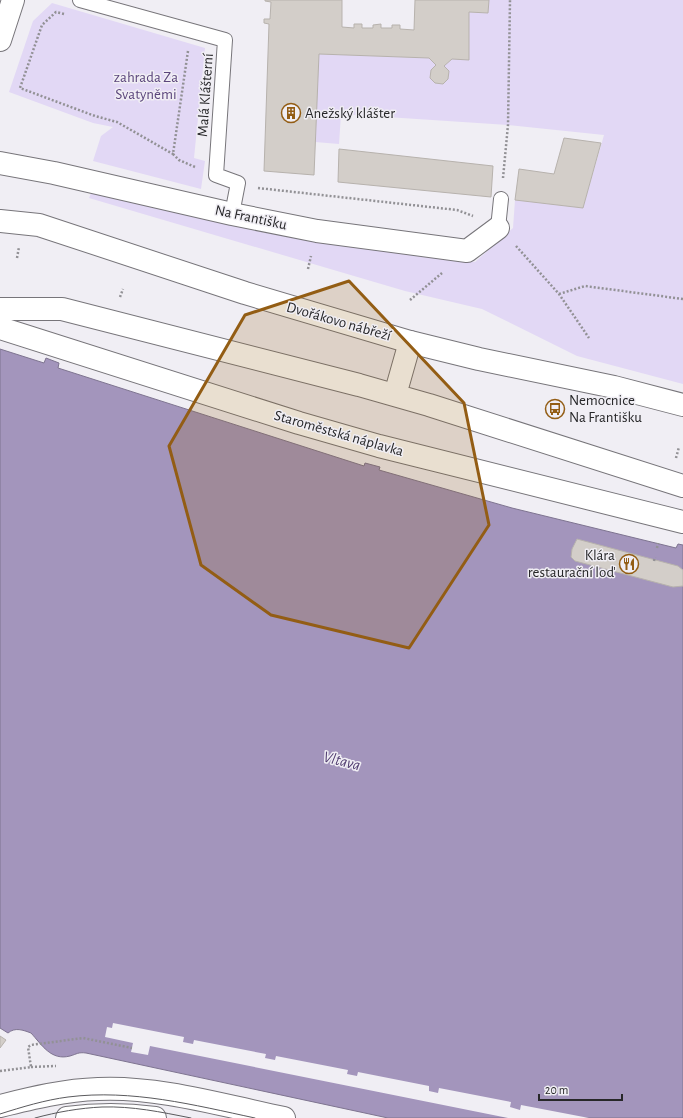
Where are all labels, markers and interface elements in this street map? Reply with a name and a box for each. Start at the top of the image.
street label: Malá Klášterní [195,52,216,137]
park label: zahrada Za Svatyněmi [114,70,178,102]
building icon: Anežský klášter [280,102,302,124]
place label: Anežský klášter [305,106,395,121]
street label: Na Františku [214,203,288,232]
street label: Dvořákovo nábřeží [285,299,393,344]
place label: Nemocnice Na Františku [569,393,642,425]
bus stop icon: Nemocnice Na Františku [544,398,566,420]
street label: Staroměstská náplavka [272,408,405,459]
place label: Klára restaurační loď [528,548,615,580]
restaurant icon: Klára restaurační loď [618,553,640,575]
water label: Vltava [322,749,362,773]
scale bar [539,1076,622,1102]
text: 20 m [545,1084,568,1096]

